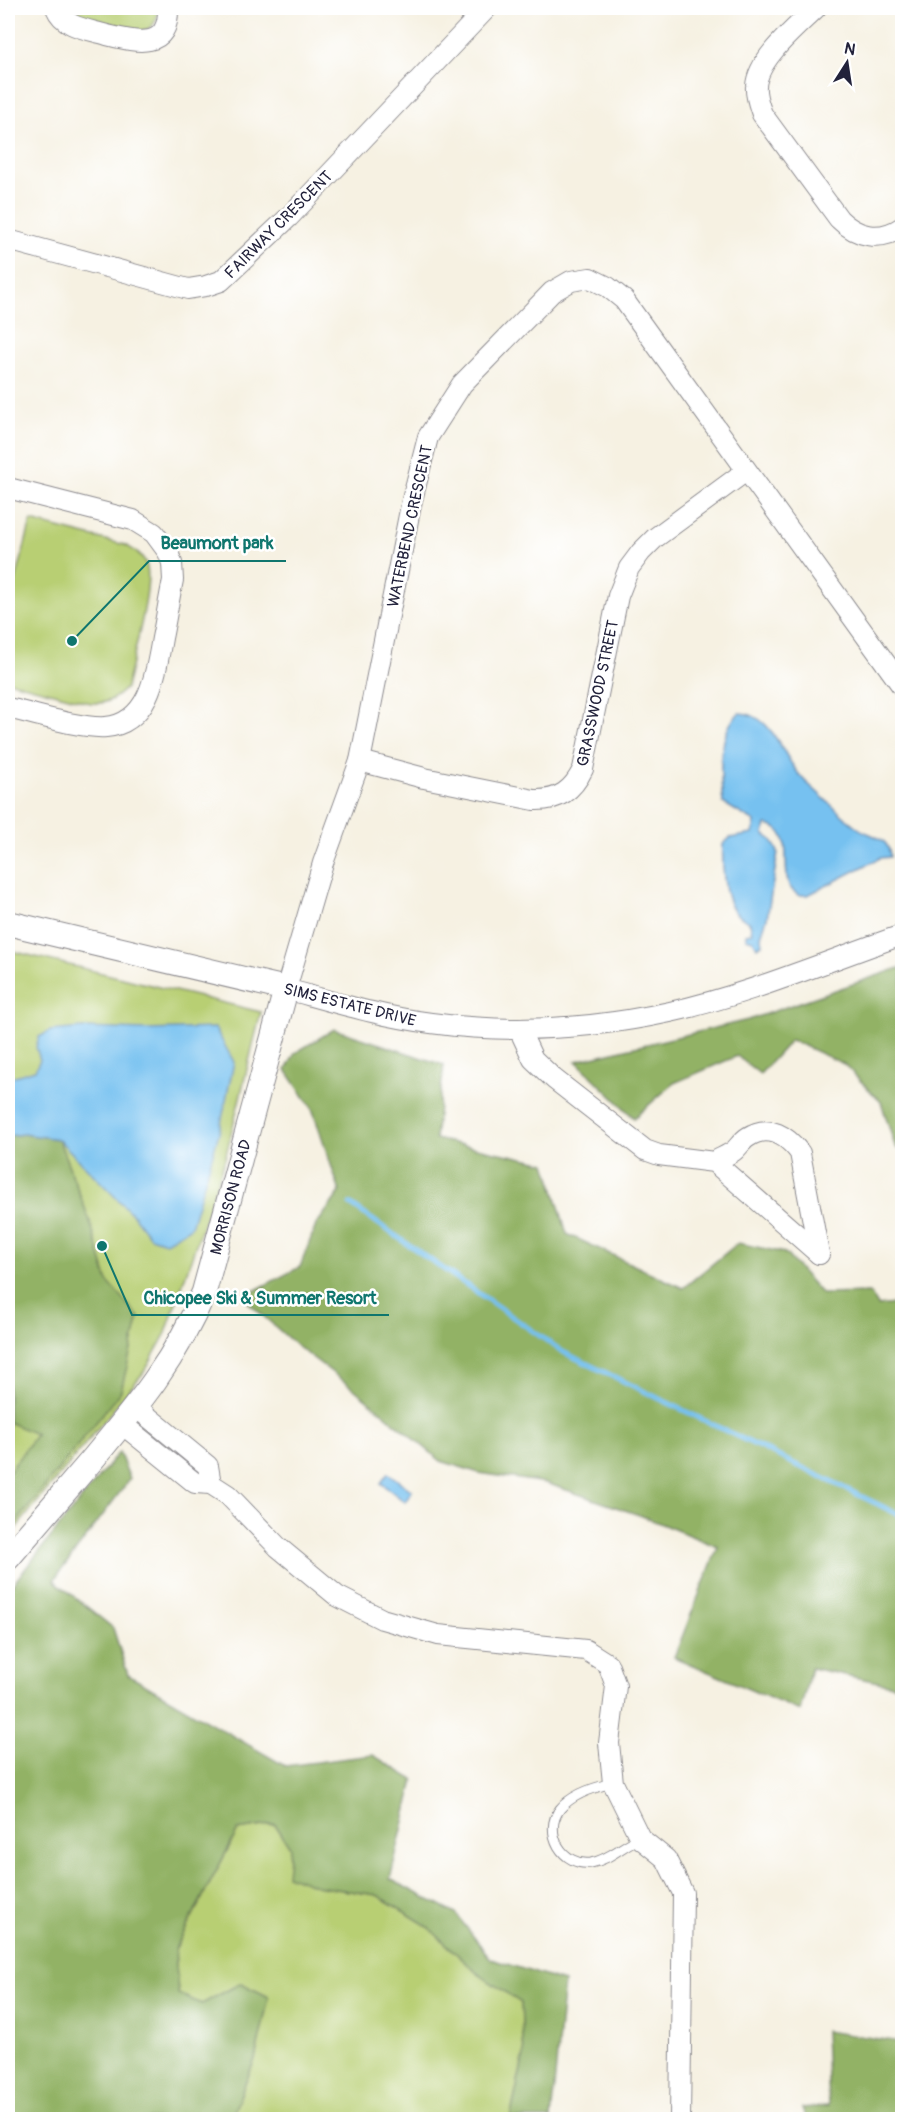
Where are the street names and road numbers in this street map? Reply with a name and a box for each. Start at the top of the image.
street label: FAIRWAY CRESCENT [220,166,337,283]
street label: WATERBEND CRESCENT [383,443,437,609]
street label: GRASSWOOD STREET [573,618,623,768]
street label: SIMS ESTATE DRIVE [282,979,418,1031]
street label: MORRISON ROAD [206,1138,256,1257]

